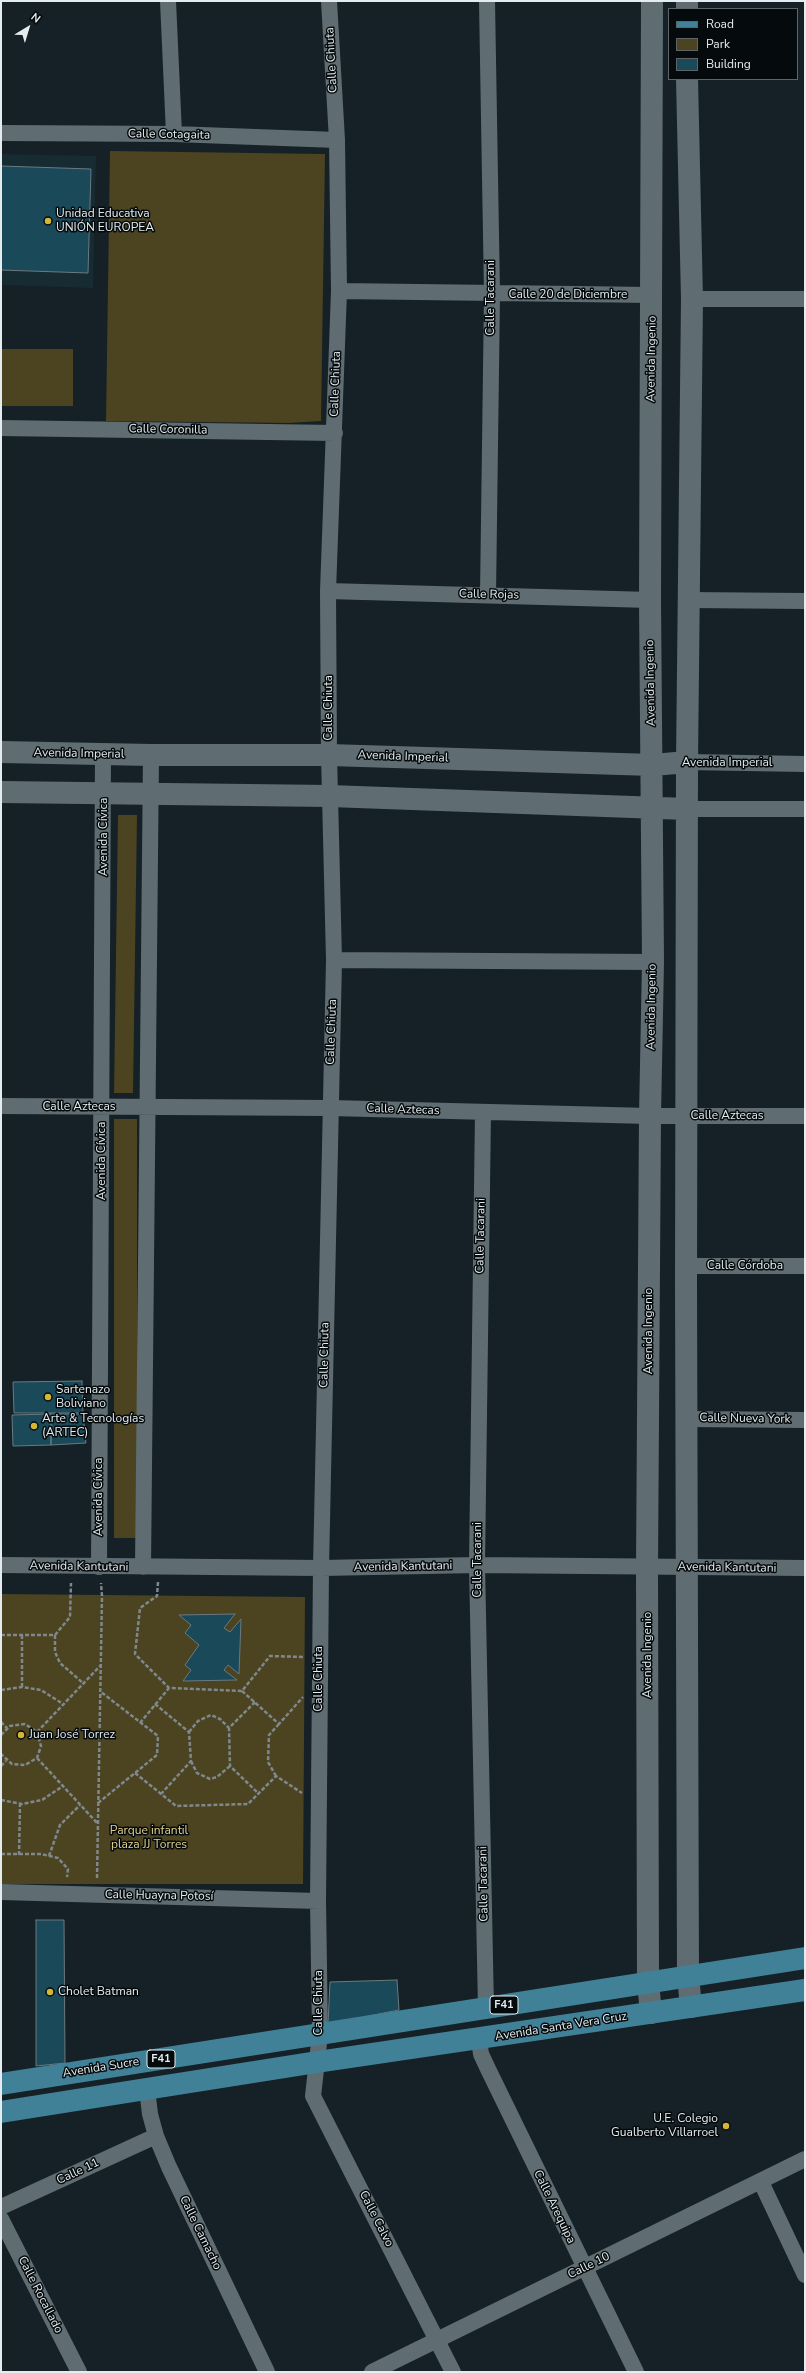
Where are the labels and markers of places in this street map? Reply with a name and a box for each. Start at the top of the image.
place label: Unidad Educativa UNIÓN EUROPEA [56,207,154,235]
marker: Unidad Educativa UNIÓN EUROPEA [43,216,53,226]
place label: Sartenazo Boliviano [56,1383,110,1411]
marker: Sartenazo Boliviano [43,1392,53,1402]
place label: Arte & Tecnologías (ARTEC) [42,1412,144,1440]
marker: Arte & Tecnologías (ARTEC) [29,1421,39,1431]
place label: Juan José Torrez [29,1728,115,1742]
marker: Juan José Torrez [16,1730,26,1740]
place label: Cholet Batman [58,1985,139,1999]
marker: Cholet Batman [45,1987,55,1997]
place label: U.E. Colegio Gualberto Villarroel [611,2112,718,2140]
marker: U.E. Colegio Gualberto Villarroel [721,2121,731,2131]

